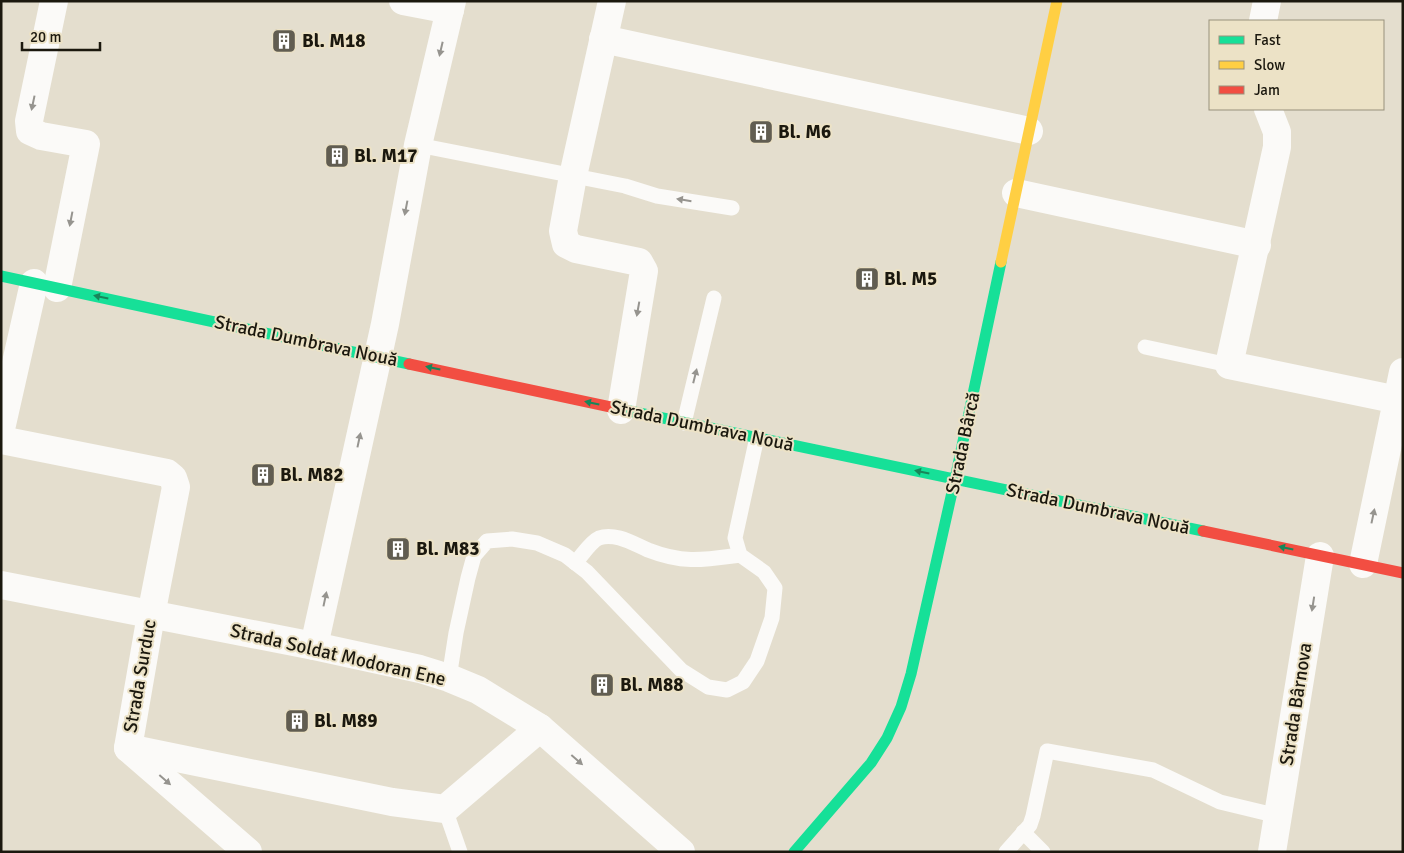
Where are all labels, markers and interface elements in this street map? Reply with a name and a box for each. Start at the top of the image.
scale bar [22,20,100,52]
legend [1209,20,1384,110]
text: 20 m [30,28,61,46]
building icon: Bl. M18 [271,28,297,54]
place label: Bl. M18 [302,29,366,53]
text: Fast [1254,31,1281,49]
one-way arrow [437,41,445,56]
text: Slow [1254,56,1285,74]
text: Jam [1254,81,1280,99]
one-way arrow [29,96,37,112]
building icon: Bl. M6 [748,119,774,145]
place label: Bl. M6 [778,120,831,144]
building icon: Bl. M17 [324,143,350,169]
place label: Bl. M17 [354,144,418,168]
one-way arrow [676,196,692,204]
one-way arrow [402,200,410,216]
one-way arrow [67,212,75,227]
building icon: Bl. M5 [854,266,880,292]
place label: Bl. M5 [884,267,937,291]
one-way arrow [94,293,109,301]
one-way arrow [633,301,641,317]
street label: Strada Dumbrava Nouă [212,310,400,372]
one-way arrow [425,364,440,372]
one-way arrow [691,368,699,383]
street label: Strada Bârcă [940,390,986,496]
street label: Strada Dumbrava Nouă [608,395,796,457]
one-way arrow [584,399,599,407]
one-way arrow [355,432,363,448]
building icon: Bl. M82 [250,462,276,488]
place label: Bl. M82 [280,463,344,487]
one-way arrow [914,468,929,476]
street label: Strada Dumbrava Nouă [1004,478,1192,540]
one-way arrow [1369,509,1377,524]
building icon: Bl. M83 [385,536,411,562]
place label: Bl. M83 [416,537,480,561]
one-way arrow [1278,544,1294,552]
one-way arrow [321,591,329,606]
one-way arrow [1308,596,1316,612]
street label: Strada Surduc [118,617,162,735]
street label: Strada Soldat Modoran Ene [228,618,448,692]
street label: Strada Bârnova [1274,641,1318,767]
building icon: Bl. M88 [589,672,615,698]
place label: Bl. M88 [620,673,684,697]
building icon: Bl. M89 [284,708,310,734]
place label: Bl. M89 [314,709,378,733]
one-way arrow [570,755,583,766]
one-way arrow [158,775,171,786]

